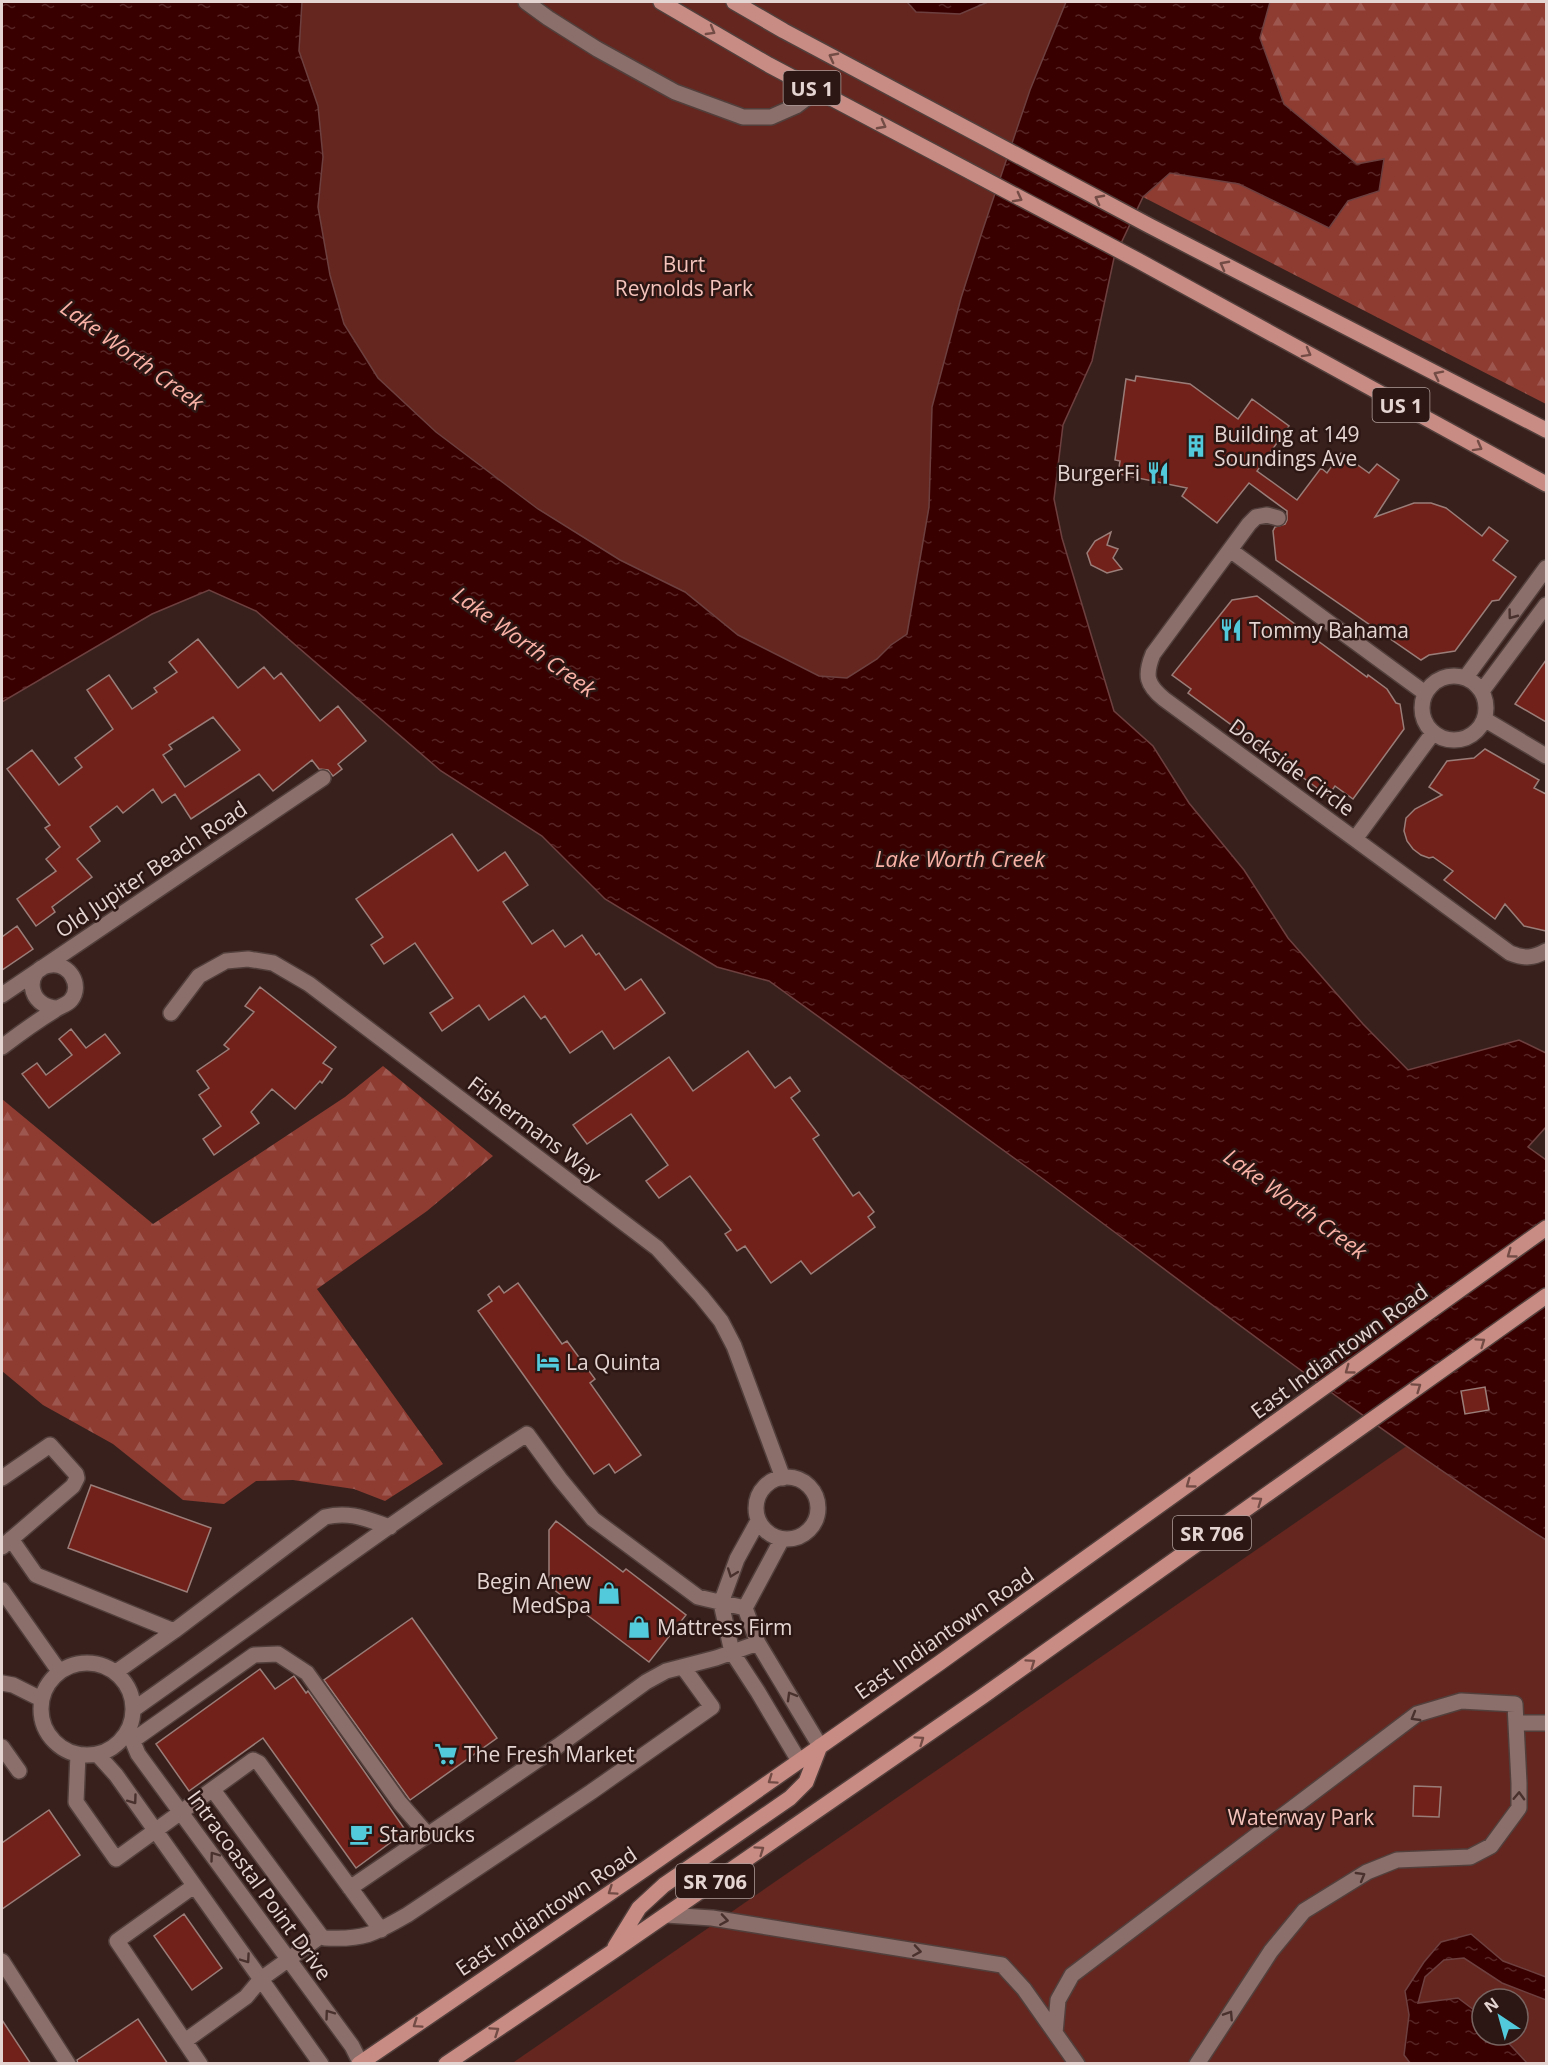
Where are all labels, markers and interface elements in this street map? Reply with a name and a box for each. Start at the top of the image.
one-way arrow [705,24,715,36]
one-way arrow [828,53,839,64]
road number: US 1 [784,71,840,105]
one-way arrow [876,118,886,129]
one-way arrow [1012,191,1022,202]
one-way arrow [1095,195,1105,206]
park label: Burt Reynolds Park [615,250,753,302]
one-way arrow [1220,261,1231,272]
water label: Lake Worth Creek [55,292,212,417]
one-way arrow [1301,346,1312,357]
one-way arrow [1434,371,1445,382]
road number: US 1 [1372,388,1430,422]
place label: Building at 149 Soundings Ave [1214,420,1360,472]
building icon: Building at 149 Soundings Ave [1183,433,1209,459]
one-way arrow [1472,440,1483,451]
place label: BurgerFi [1057,459,1140,487]
restaurant icon: BurgerFi [1145,460,1171,486]
water label: Lake Worth Creek [447,579,604,704]
one-way arrow [1508,609,1519,620]
place label: Tommy Bahama [1249,616,1409,644]
restaurant icon: Tommy Bahama [1218,617,1244,643]
street label: Dockside Circle [1224,712,1360,822]
street label: Old Jupiter Beach Road [50,794,252,944]
water label: Lake Worth Creek [875,843,1046,873]
street label: Fishermans Way [463,1070,608,1189]
water label: Lake Worth Creek [1218,1141,1375,1266]
one-way arrow [1506,1247,1517,1258]
street label: East Indiantown Road [1245,1277,1433,1425]
one-way arrow [1474,1338,1485,1349]
place label: La Quinta [566,1348,661,1376]
hotel icon: La Quinta [535,1349,561,1375]
one-way arrow [1344,1363,1355,1374]
one-way arrow [1410,1383,1421,1394]
one-way arrow [1186,1476,1197,1487]
one-way arrow [1251,1497,1262,1508]
road number: SR 706 [1173,1516,1251,1550]
street label: East Indiantown Road [849,1561,1039,1705]
place label: Begin Anew MedSpa [476,1567,592,1619]
one-way arrow [727,1567,740,1578]
shop icon: Begin Anew MedSpa [596,1580,622,1606]
place label: Mattress Firm [657,1613,793,1641]
shop icon: Mattress Firm [626,1614,652,1640]
one-way arrow [1024,1659,1035,1670]
one-way arrow [787,1692,798,1702]
one-way arrow [1411,1710,1421,1721]
one-way arrow [914,1736,925,1747]
place label: The Fresh Market [464,1740,635,1768]
supermarket icon: The Fresh Market [433,1741,459,1767]
one-way arrow [768,1773,779,1784]
street label: Intracoastal Point Drive [182,1784,338,1986]
one-way arrow [1513,1792,1525,1801]
one-way arrow [126,1793,137,1804]
park label: Waterway Park [1228,1803,1374,1831]
place label: Starbucks [379,1820,475,1848]
cafe icon: Starbucks [348,1821,374,1847]
street label: East Indiantown Road [450,1840,642,1982]
one-way arrow [753,1846,764,1857]
one-way arrow [210,1852,221,1863]
road number: SR 706 [676,1864,754,1898]
one-way arrow [1355,1872,1365,1883]
one-way arrow [608,1884,618,1896]
one-way arrow [719,1913,729,1926]
one-way arrow [912,1945,922,1957]
one-way arrow [239,1952,250,1963]
north arrow [1470,1987,1530,2047]
text: N [1479,1992,1503,2018]
one-way arrow [325,2009,336,2020]
one-way arrow [1222,2010,1233,2021]
one-way arrow [413,2017,424,2028]
one-way arrow [488,2027,499,2038]

